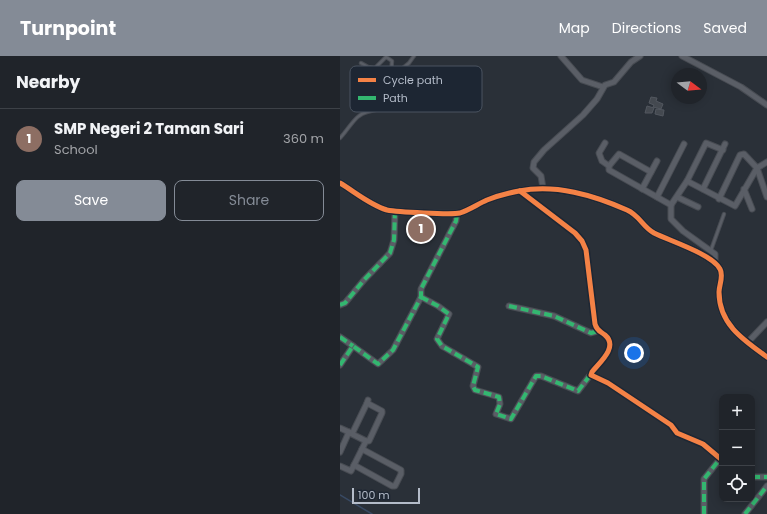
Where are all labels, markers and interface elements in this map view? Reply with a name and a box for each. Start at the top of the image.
text: Turnpoint [20,15,116,42]
text: Map [559,18,590,38]
text: Directions [612,18,681,38]
text: Saved [703,18,747,38]
legend [350,66,482,112]
north arrow [671,68,707,104]
text: Nearby [16,70,80,94]
text: Cycle path [383,72,443,88]
text: Path [383,90,408,106]
text: SMP Negeri 2 Taman Sari [54,118,244,139]
text: 1 [27,129,31,148]
text: 360 m [283,129,324,148]
text: School [54,140,98,159]
button: Save [16,180,166,221]
button: Share [174,180,324,221]
pin: 1 [408,214,434,244]
your location [624,343,644,363]
map controls [719,394,755,502]
button: + [719,394,755,430]
button: − [719,430,755,466]
button: locate [719,466,755,502]
scale bar [352,486,420,505]
text: 100 m [358,487,390,503]

